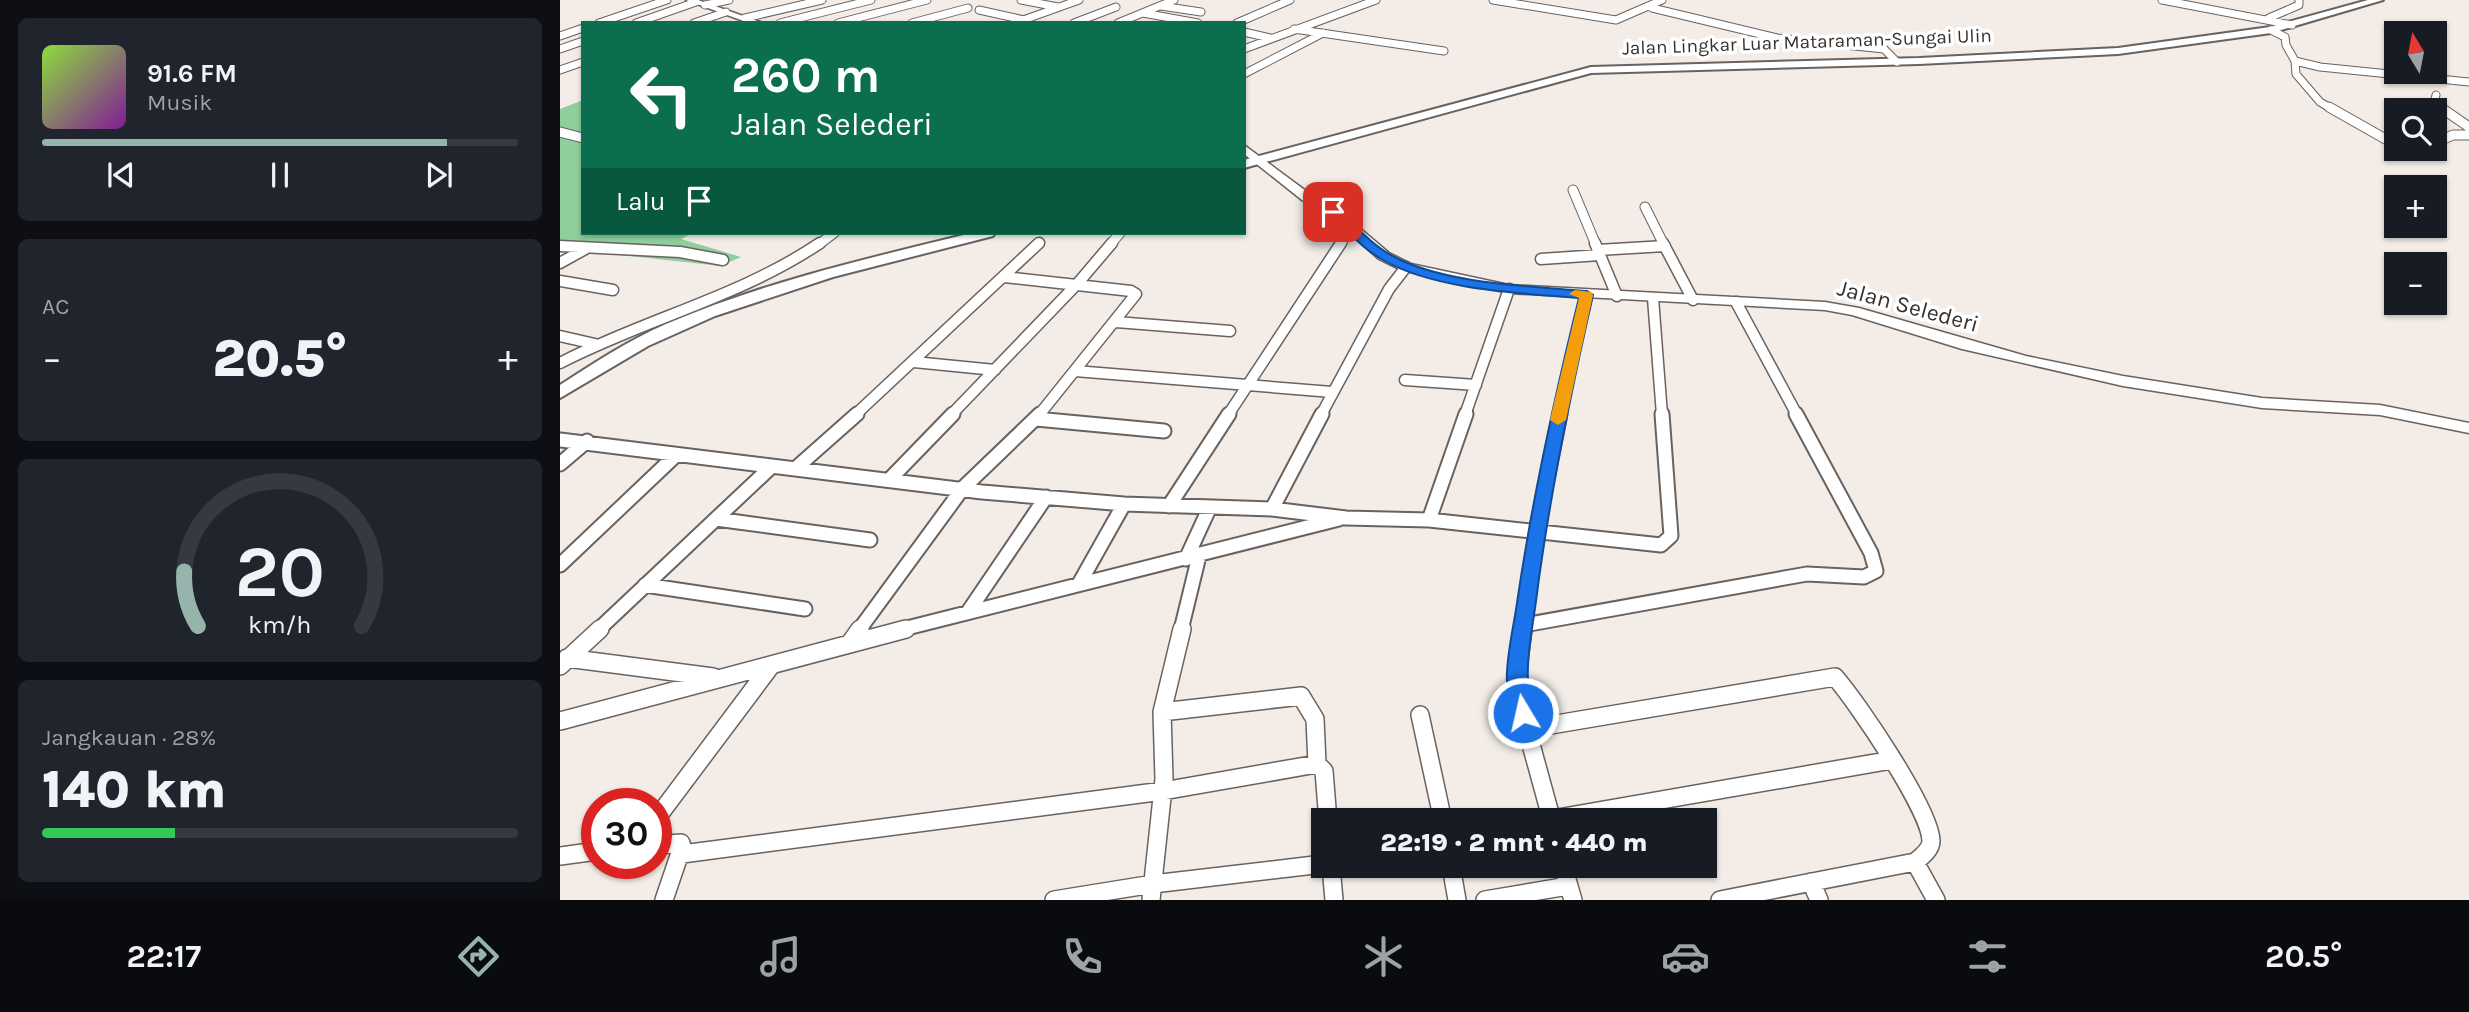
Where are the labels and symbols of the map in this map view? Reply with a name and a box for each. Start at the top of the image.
north arrow [2384,21,2446,84]
street label: Jalan Lingkar Luar Mataraman-Sungai Ulin [1622,25,1992,59]
pin [1303,182,1363,242]
street label: Jalan Selederi [1834,274,1982,338]
position arrow [1486,676,1560,750]
speed limit sign: 30 [581,788,672,879]

